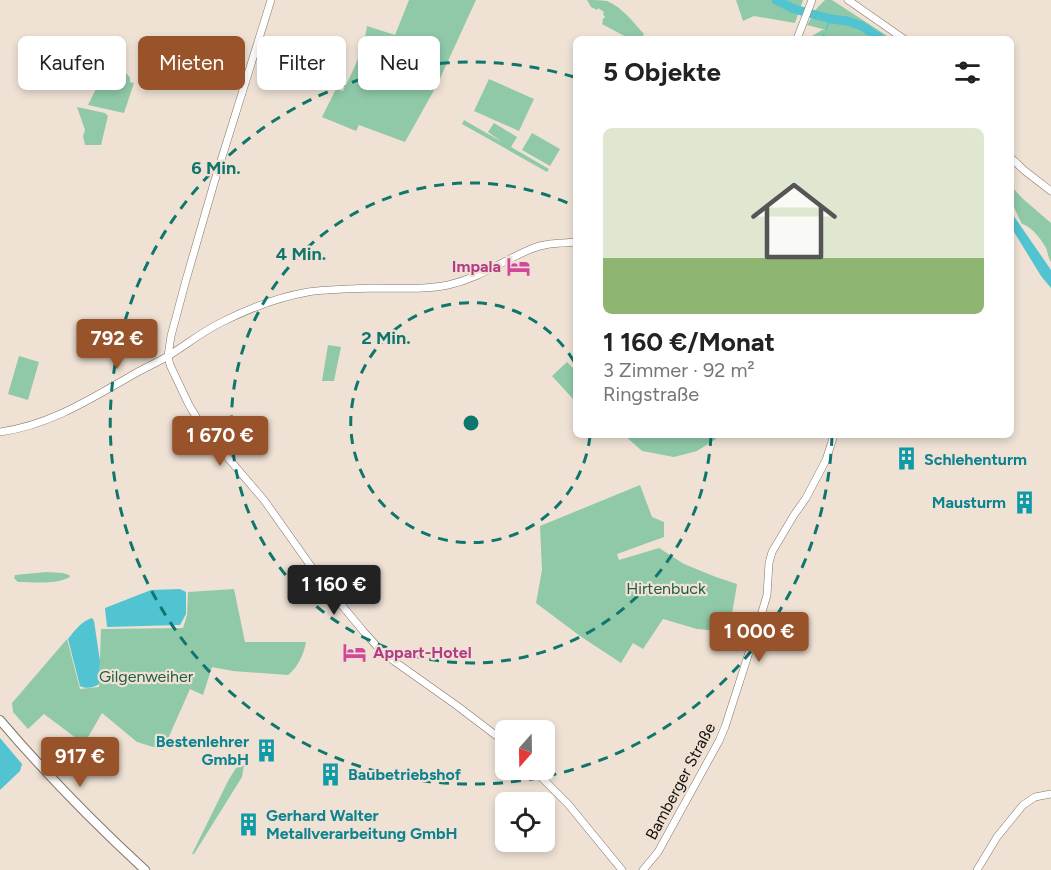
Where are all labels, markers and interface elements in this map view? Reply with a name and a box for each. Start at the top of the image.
chip: Kaufen [18,36,126,90]
chip: Mieten [138,36,245,90]
chip: Filter [257,36,346,90]
chip: Neu [358,36,440,90]
text: 5 Objekte [603,56,721,88]
icon: filters [951,56,984,89]
text: 6 Min. [191,157,241,179]
icon: home [740,167,848,275]
text: 4 Min. [276,243,326,265]
hotel icon: Impala [506,253,532,279]
place label: Impala [452,257,501,276]
pin: 792 € [75,319,159,370]
text: 792 € [91,326,143,350]
text: 1 160 €/Monat [603,326,775,358]
text: 2 Min. [361,327,411,349]
text: 3 Zimmer · 92 m² [603,358,755,382]
text: Ringstraße [603,382,699,406]
centre of rings [461,413,481,433]
pin: 1 670 € [165,416,275,467]
text: 1 670 € [186,423,254,447]
building icon: Schlehenturm [893,446,919,472]
place label: Schlehenturm [924,450,1027,469]
building icon: Mausturm [1011,489,1037,515]
place label: Mausturm [932,493,1006,512]
pin: 1 160 € [279,565,389,616]
text: 1 160 € [302,572,366,596]
park label: Hirtenbuck [626,579,706,598]
pin: 1 000 € [704,612,814,663]
text: 1 000 € [724,619,794,643]
hotel icon: Appart-Hotel [342,639,368,665]
place label: Appart-Hotel [373,643,472,662]
park label: Gilgenweiher [99,667,194,686]
street label: Bamberger Straße [642,719,719,843]
north arrow [495,720,555,780]
map controls [495,720,555,852]
place label: Bestenlehrer GmbH [156,732,249,769]
pin: 917 € [38,737,122,788]
building icon: Bestenlehrer GmbH [254,737,280,763]
text: 917 € [55,744,105,768]
building icon: Baubetriebshof [317,761,343,787]
place label: Baubetriebshof [348,765,462,784]
button: locate [495,792,555,852]
place label: Gerhard Walter Metallverarbeitung GmbH [266,806,457,843]
building icon: Gerhard Walter Metallverarbeitung GmbH [235,811,261,837]

